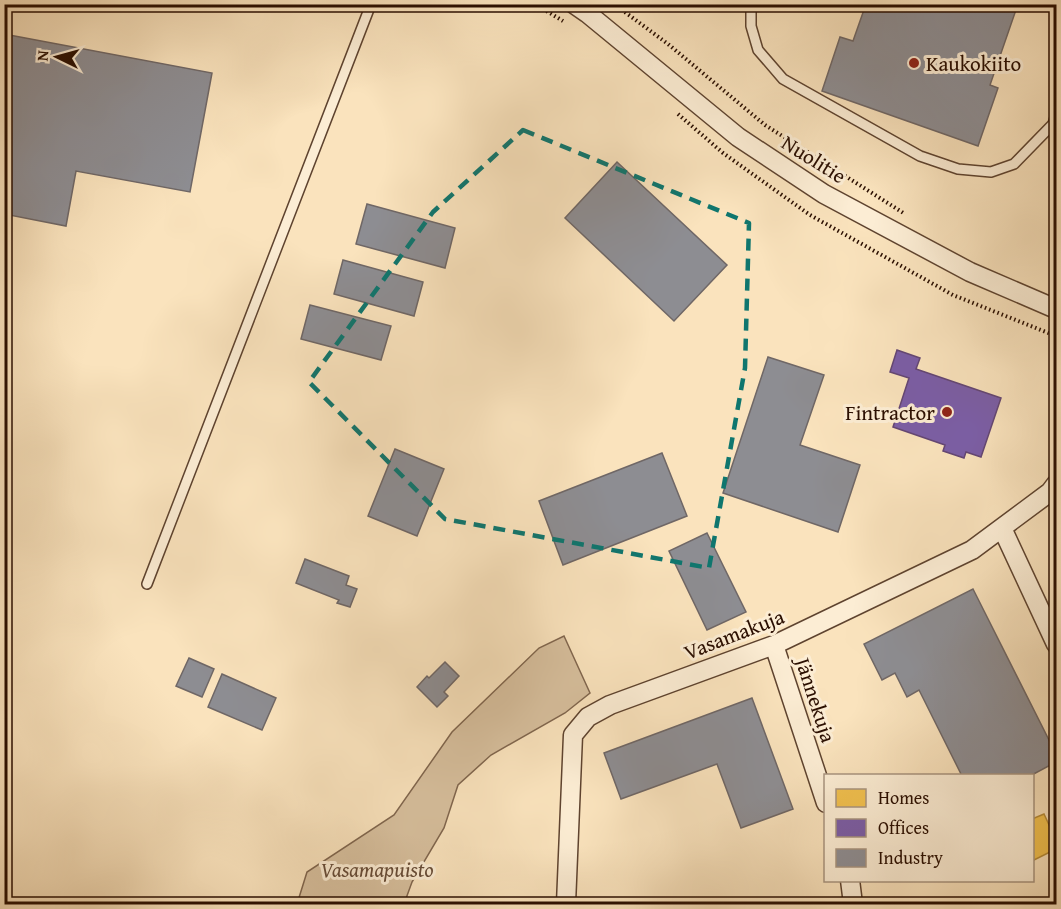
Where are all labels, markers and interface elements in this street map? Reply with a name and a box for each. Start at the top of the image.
north arrow [27,27,87,87]
place label: Kaukokiito [926,48,1021,79]
text: N [30,49,55,62]
marker: Kaukokiito [907,56,921,70]
street label: Nuolitie [776,127,852,191]
place label: Fintractor [845,397,935,428]
marker: Fintractor [940,405,954,419]
street label: Vasamakuja [679,601,789,667]
street label: Jännekuja [787,651,844,746]
legend [824,774,1034,882]
text: Homes [878,784,929,811]
text: Offices [878,814,929,841]
text: Industry [878,844,943,871]
park label: Vasamapuisto [320,854,434,885]

